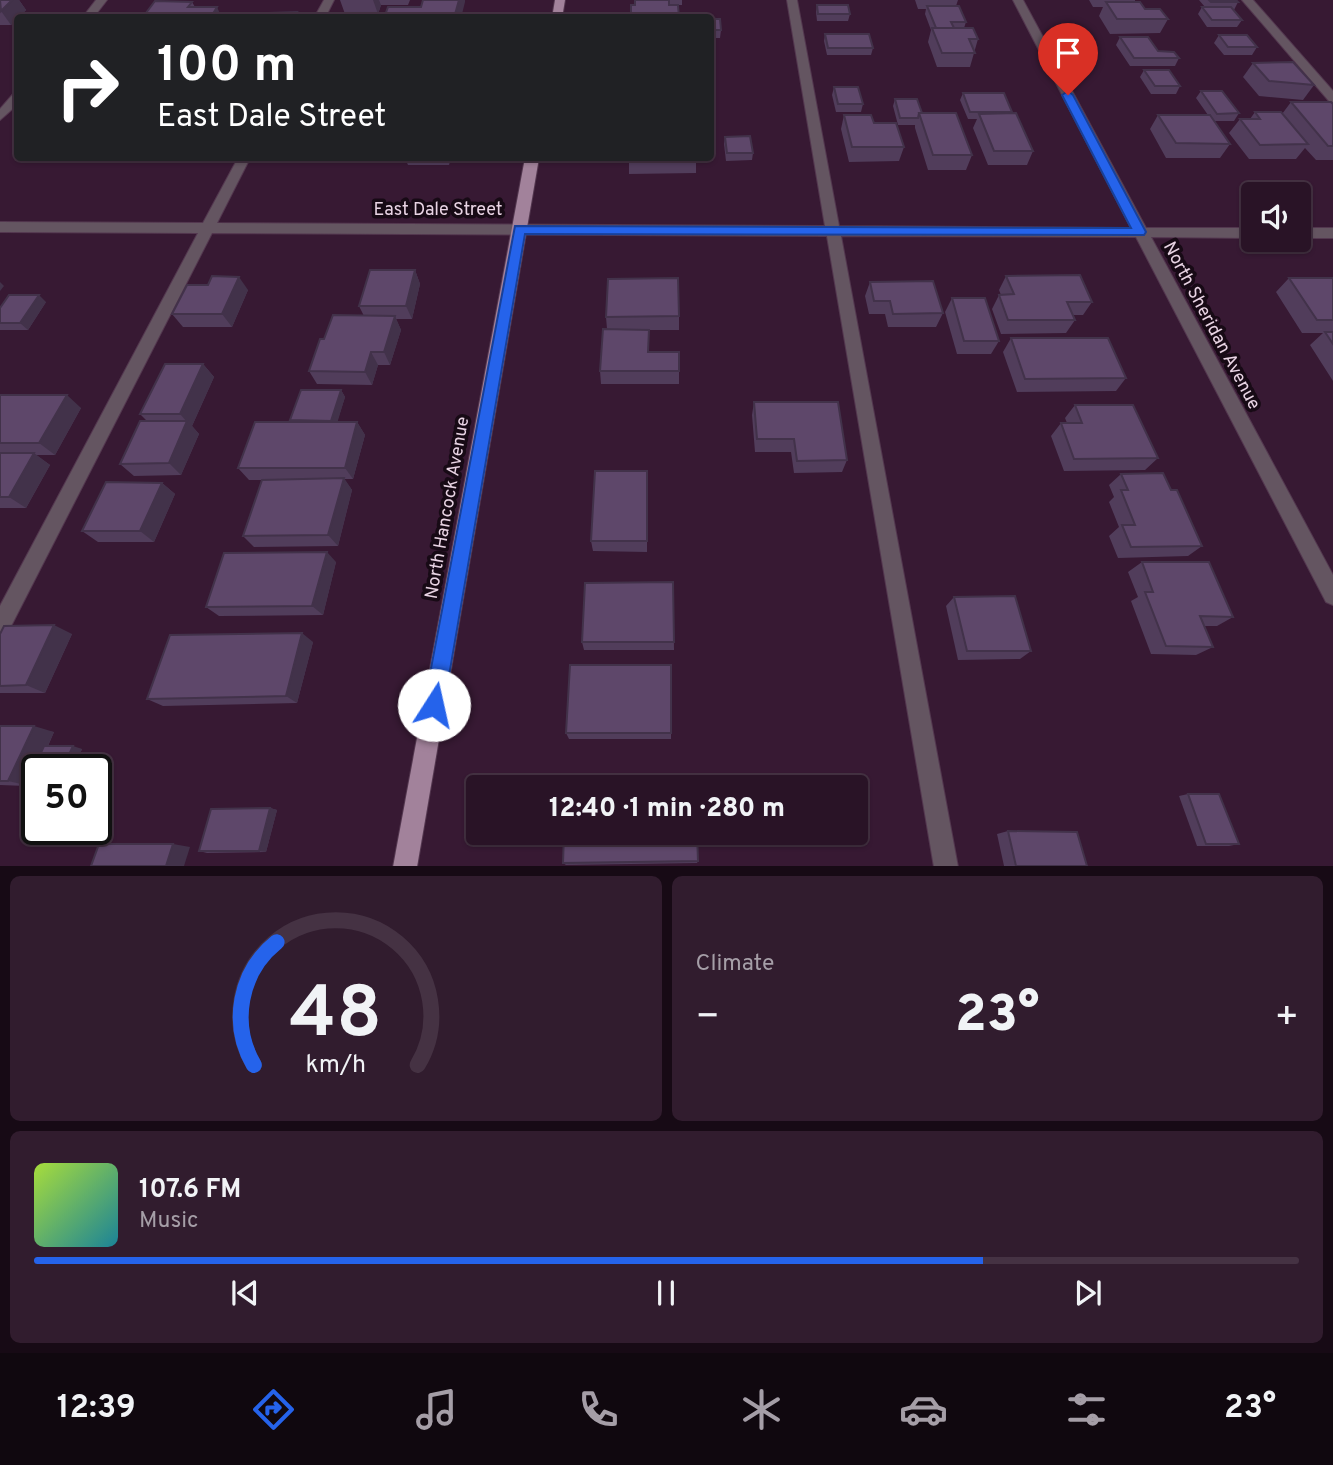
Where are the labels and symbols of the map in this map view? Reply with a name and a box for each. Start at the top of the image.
pin [1038,23,1098,95]
street label: East Dale Street [373,199,503,222]
street label: North Sheridan Avenue [1157,238,1265,414]
street label: North Hancock Avenue [421,415,475,601]
position arrow [397,668,471,742]
speed limit sign: 50 [21,754,112,845]

